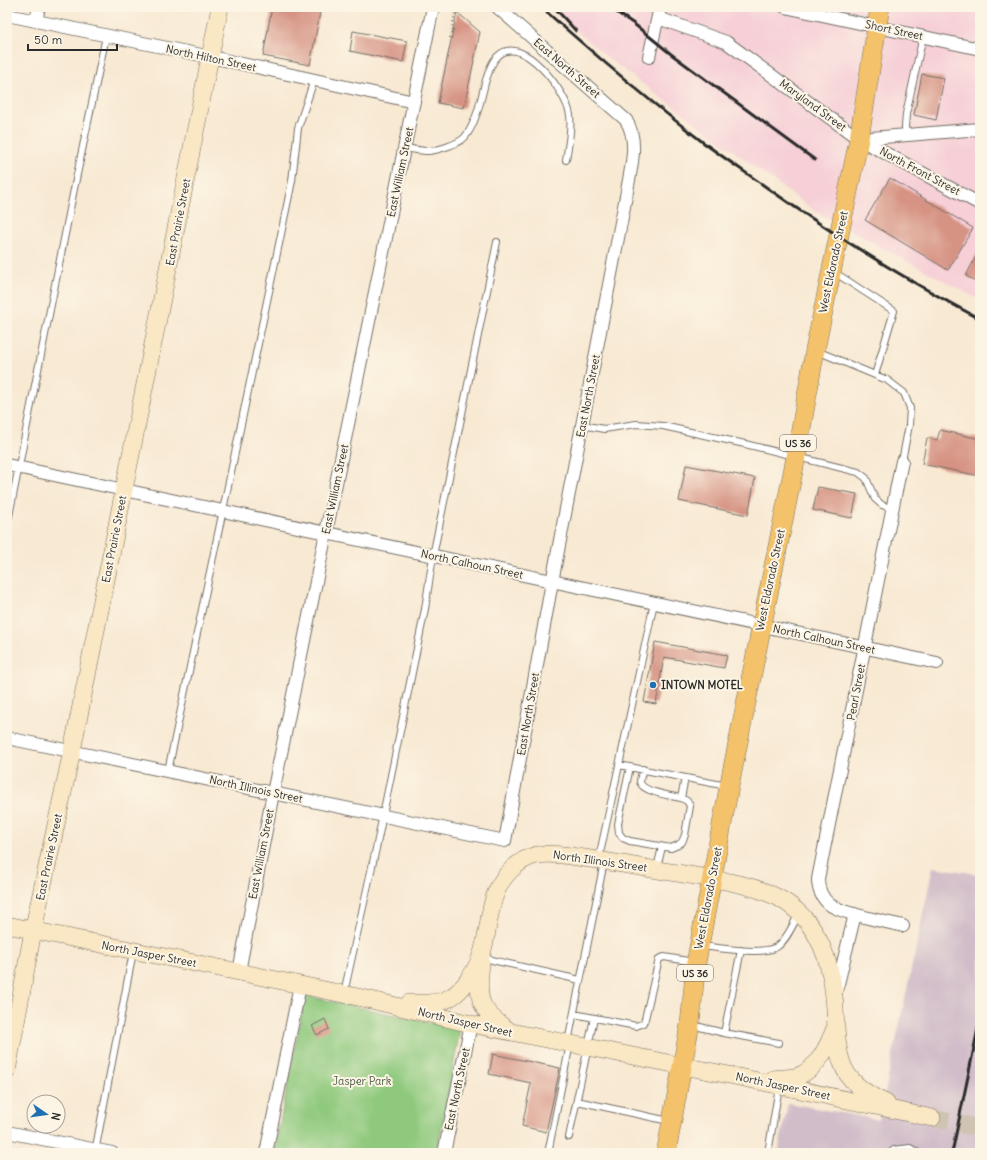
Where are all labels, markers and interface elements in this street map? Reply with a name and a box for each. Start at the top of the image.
street label: Short Street [864,17,925,43]
scale bar [28,26,117,52]
text: 50 m [34,32,63,47]
street label: East North Street [531,35,604,101]
street label: North Hilton Street [165,42,258,74]
street label: Maryland Street [777,76,849,134]
street label: East William Street [384,125,416,218]
street label: North Front Street [877,144,963,198]
street label: East Prairie Street [163,177,193,267]
street label: West Eldorado Street [815,210,851,314]
street label: East North Street [573,353,603,439]
road number: US 36 [780,435,816,451]
street label: East William Street [319,442,351,535]
street label: East Prairie Street [99,494,129,584]
street label: West Eldorado Street [752,528,788,632]
street label: North Calhoun Street [420,546,525,582]
street label: North Calhoun Street [772,621,877,657]
street label: Pearl Street [844,662,868,721]
street label: East North Street [514,671,542,757]
place label: INTOWN MOTEL [661,678,743,692]
marker: INTOWN MOTEL [648,680,658,690]
street label: North Illinois Street [208,772,304,806]
street label: East William Street [245,807,277,900]
street label: East Prairie Street [33,812,65,902]
street label: West Eldorado Street [691,846,725,950]
street label: North Illinois Street [552,847,648,875]
street label: North Jasper Street [100,938,198,970]
road number: US 36 [677,965,713,981]
street label: North Jasper Street [416,1004,514,1040]
street label: East North Street [441,1046,473,1132]
street label: North Jasper Street [734,1069,832,1103]
park label: Jasper Park [333,1074,392,1088]
north arrow [26,1094,66,1134]
text: N [48,1111,63,1122]

